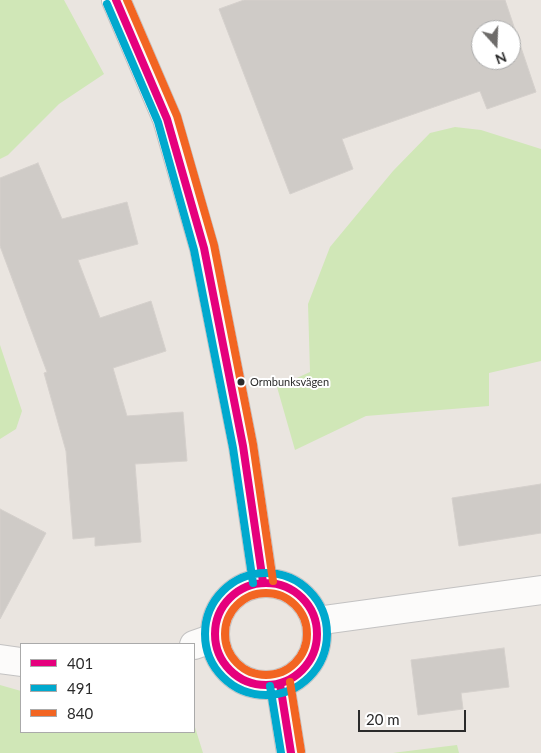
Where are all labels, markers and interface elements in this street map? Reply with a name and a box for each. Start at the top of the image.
north arrow [471,20,521,70]
text: N [493,49,509,68]
place label: Ormbunksvägen [250,375,329,389]
marker: Ormbunksvägen [236,377,246,387]
legend [20,643,195,733]
text: 401 [67,654,93,672]
text: 491 [67,679,93,697]
scale bar [361,700,468,732]
text: 840 [67,704,93,722]
text: 20 m [366,710,400,728]

